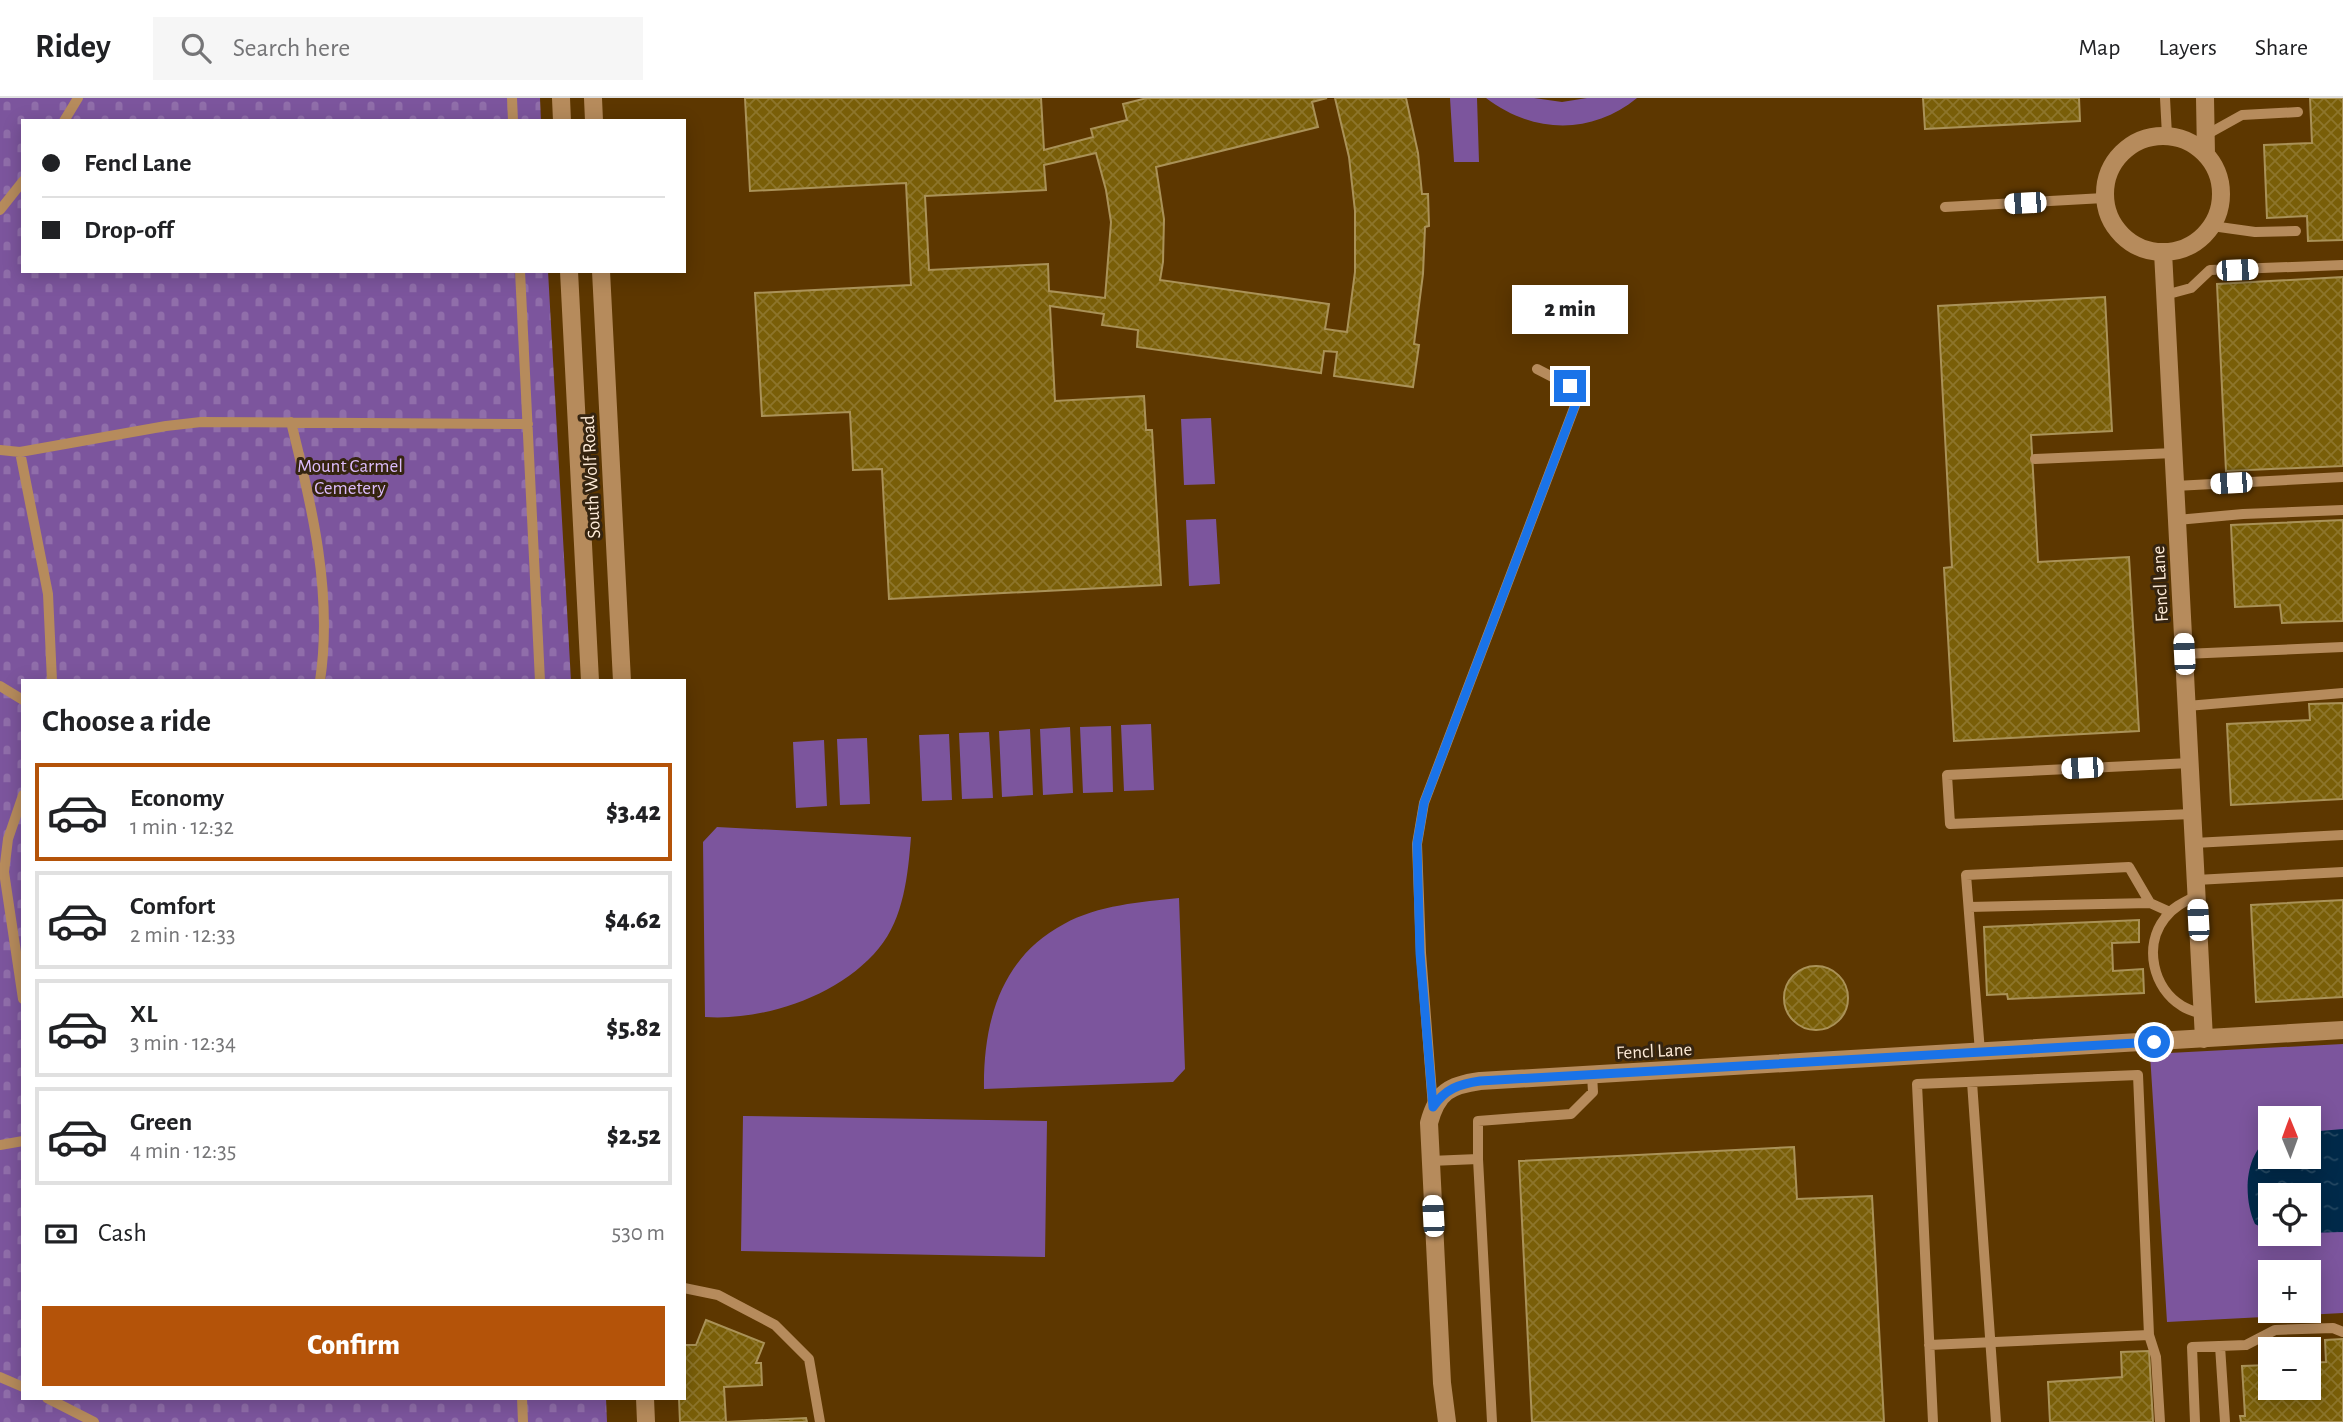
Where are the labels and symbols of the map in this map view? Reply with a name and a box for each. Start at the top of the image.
car [2004,191,2047,215]
car [2216,259,2259,281]
callout: 2 min [1512,285,1628,334]
route end [1554,370,1586,402]
street label: South Wolf Road [579,415,604,539]
park label: Mount Carmel Cemetery [297,457,403,498]
car [2210,471,2253,495]
street label: Fencl Lane [2149,545,2172,623]
car [2173,632,2196,676]
car [2061,756,2104,780]
car [2187,898,2210,942]
route start [2138,1026,2170,1058]
street label: Fencl Lane [1615,1040,1693,1063]
north arrow [2258,1106,2320,1169]
car [1422,1194,1445,1238]

